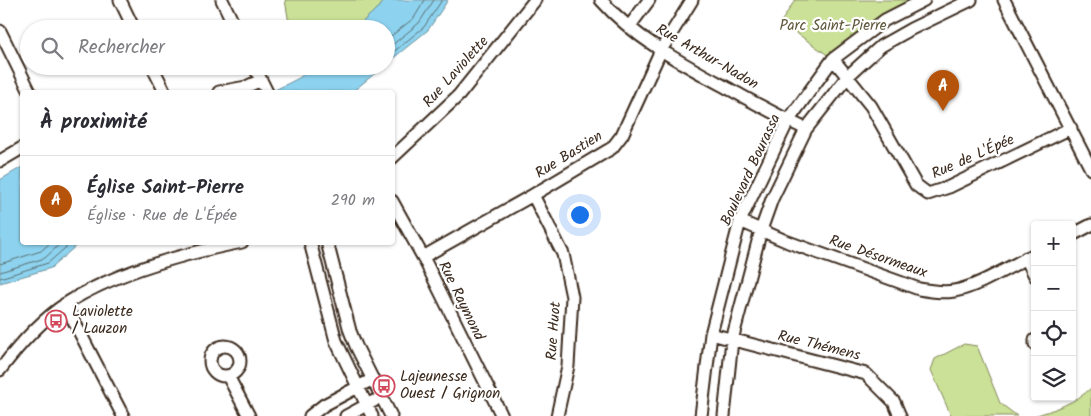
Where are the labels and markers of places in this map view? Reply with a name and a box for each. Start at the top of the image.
pin: A [927,70,959,111]
place label: Laviolette / Lauzon [72,300,133,341]
bus stop icon: Laviolette / Lauzon [44,309,68,333]
place label: Lajeunesse Ouest / Grignon [400,365,500,406]
bus stop icon: Lajeunesse Ouest / Grignon [372,374,396,398]

